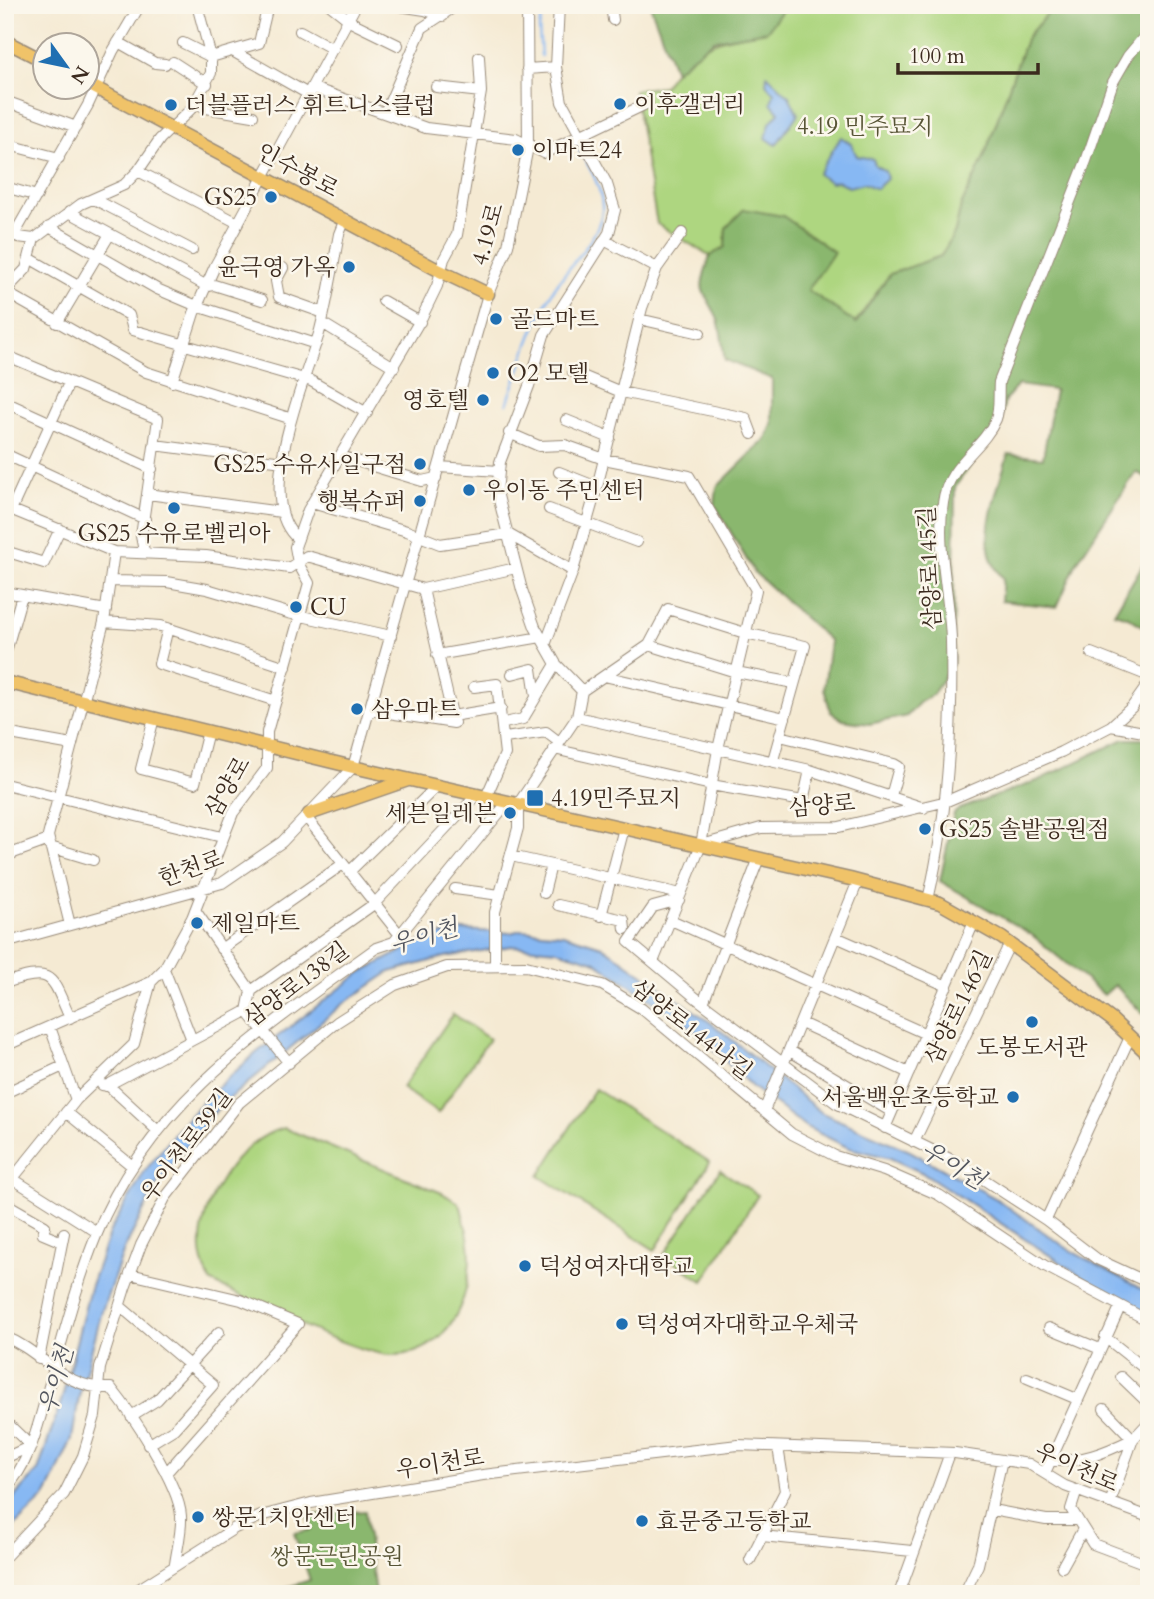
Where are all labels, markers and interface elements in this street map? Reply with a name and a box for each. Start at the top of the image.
north arrow [32,32,102,102]
scale bar [898,32,1038,76]
text: 100 m [909,42,965,71]
text: N [64,61,95,89]
place label: 이후갤러리 [634,89,745,120]
place label: 더블플러스 휘트니스클럽 [185,90,436,121]
marker: 이후갤러리 [612,96,628,112]
marker: 더블플러스 휘트니스클럽 [163,97,179,113]
park label: 4.19 민주묘지 [797,111,933,142]
place label: 이마트24 [532,135,622,166]
street label: 인수봉로 [251,136,344,205]
marker: 이마트24 [510,142,526,158]
place label: GS25 [204,182,257,213]
marker: GS25 [263,189,279,205]
street label: 4.19로 [464,199,511,269]
place label: 윤극영 가옥 [218,252,335,283]
marker: 윤극영 가옥 [341,259,357,275]
place label: 골드마트 [510,304,599,335]
marker: 골드마트 [488,311,504,327]
place label: O2 모텔 [507,358,589,389]
marker: O2 모텔 [485,365,501,381]
place label: 영호텔 [402,385,469,416]
marker: 영호텔 [475,392,491,408]
place label: GS25 수유사일구점 [213,449,406,480]
marker: GS25 수유사일구점 [412,456,428,472]
place label: 우이동 주민센터 [483,475,645,506]
marker: 우이동 주민센터 [461,482,477,498]
place label: 행복슈퍼 [317,486,406,517]
marker: 행복슈퍼 [412,493,428,509]
marker: GS25 수유로벨리아 [166,500,182,516]
street label: 삼양로145길 [911,505,948,631]
place label: GS25 수유로벨리아 [78,518,271,549]
place label: CU [310,592,347,623]
marker: CU [288,599,304,615]
place label: 삼우마트 [371,694,460,725]
marker: 삼우마트 [349,701,365,717]
street label: 삼양로 [197,751,258,824]
place label: 4.19민주묘지 [551,783,681,814]
street label: 삼양로 [787,787,857,824]
marker: 4.19민주묘지 [525,788,545,808]
place label: 세븐일레븐 [385,798,496,829]
marker: 세븐일레븐 [502,805,518,821]
place label: GS25 솔밭공원점 [939,814,1110,845]
marker: GS25 솔밭공원점 [917,821,933,837]
street label: 한천로 [155,843,228,894]
place label: 제일마트 [211,908,300,939]
water label: 우이천 [386,911,464,962]
marker: 제일마트 [189,915,205,931]
street label: 삼양로138길 [237,935,355,1034]
street label: 삼양로146길 [917,945,1000,1070]
street label: 삼양로144나길 [624,972,759,1087]
marker: 도봉도서관 [1024,1014,1040,1030]
place label: 도봉도서관 [976,1032,1088,1063]
street label: 우이천로39길 [134,1082,239,1208]
place label: 서울백운초등학교 [821,1082,999,1113]
marker: 서울백운초등학교 [1005,1089,1021,1105]
water label: 우이천 [914,1133,993,1198]
place label: 덕성여자대학교 [539,1251,695,1282]
marker: 덕성여자대학교 [517,1258,533,1274]
place label: 덕성여자대학교우체국 [636,1309,858,1340]
marker: 덕성여자대학교우체국 [614,1316,630,1332]
water label: 우이천 [31,1340,82,1418]
street label: 우이천로 [1030,1435,1124,1500]
street label: 우이천로 [394,1441,486,1486]
place label: 쌍문1치안센터 [212,1502,357,1533]
place label: 효문중고등학교 [656,1506,812,1537]
marker: 쌍문1치안센터 [190,1509,206,1525]
marker: 효문중고등학교 [634,1513,650,1529]
park label: 쌍문근린공원 [270,1541,404,1572]

